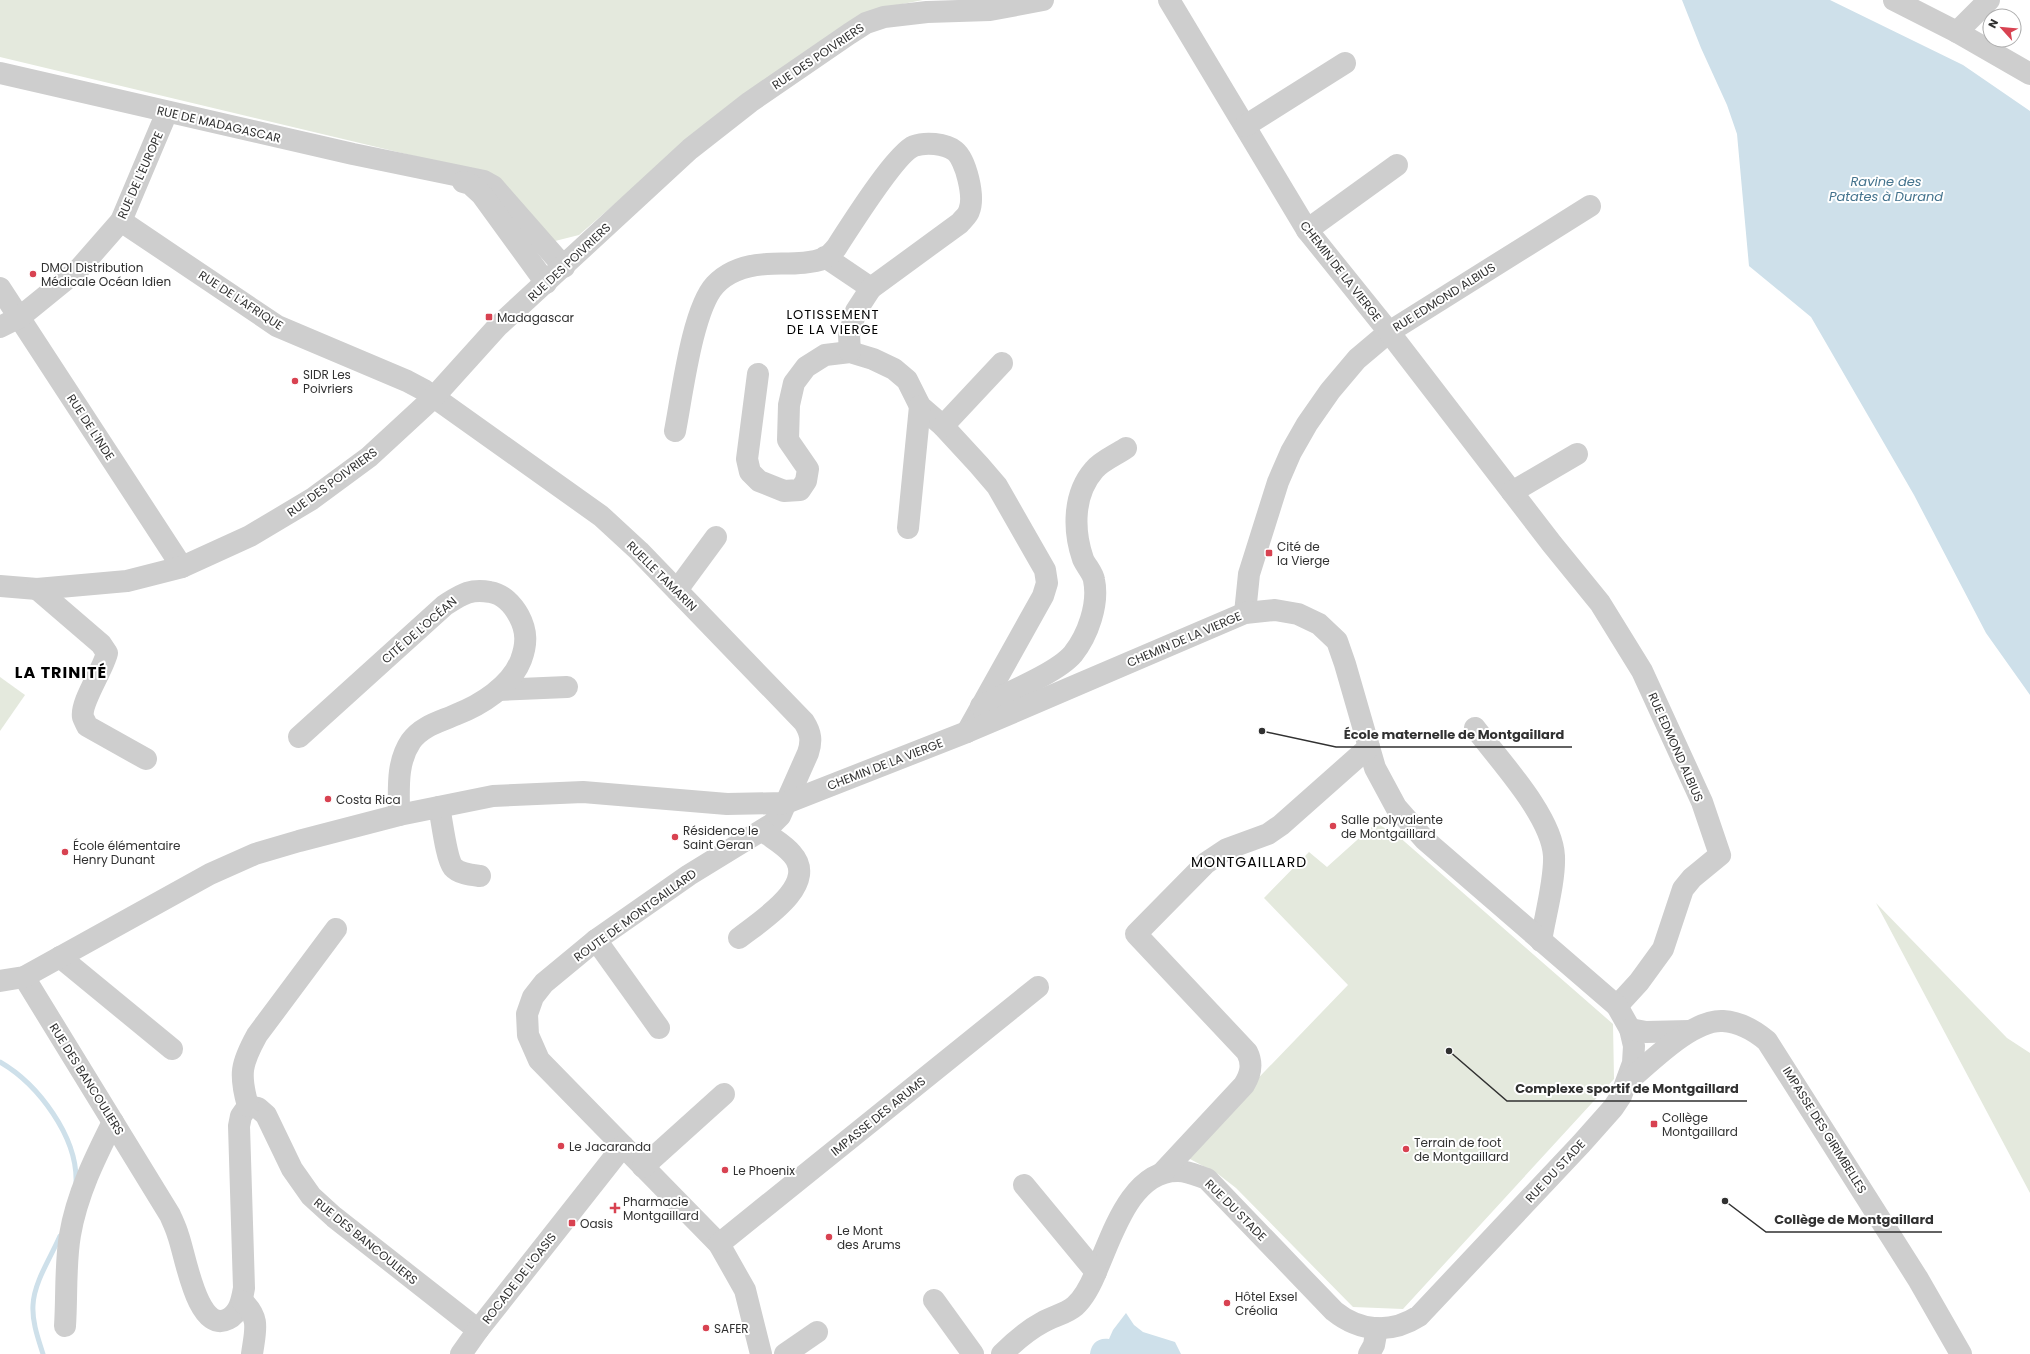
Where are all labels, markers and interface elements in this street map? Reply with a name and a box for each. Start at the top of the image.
north arrow [1982,8,2022,48]
text: N [1984,16,2002,31]
street label: RUE DES POIVRIERS [769,19,867,93]
street label: RUE DE MADAGASCAR [155,101,283,147]
street label: RUE DE L'EUROPE [113,129,167,221]
water label: Ravine des Patates à Durand [1829,172,1943,206]
street label: CHEMIN DE LA VIERGE [1296,217,1386,325]
street label: RUE DES POIVRIERS [524,219,614,305]
place label: DMOI Distribution Médicale Océan Idien [41,259,171,290]
street label: RUE EDMOND ALBIUS [1389,259,1499,335]
street label: RUE DE L'AFRIQUE [195,266,287,334]
marker: DMOI Distribution Médicale Océan Idien [28,269,38,279]
district label: LOTISSEMENT DE LA VIERGE [786,305,880,339]
place label: Madagascar [497,309,575,326]
marker: Madagascar [484,312,494,322]
place label: SIDR Les Poivriers [303,366,353,397]
marker: SIDR Les Poivriers [290,376,300,386]
street label: RUE DE L'INDE [63,391,119,463]
street label: RUE DES POIVRIERS [283,443,381,521]
street label: RUELLE TAMARIN [623,537,701,615]
place label: Cité de la Vierge [1277,538,1330,569]
marker: Cité de la Vierge [1264,548,1274,558]
street label: CITÉ DE L'OCÉAN [378,593,460,667]
street label: CHEMIN DE LA VIERGE [1124,607,1244,671]
district label: LA TRINITÉ [15,661,107,684]
street label: RUE EDMOND ALBIUS [1644,690,1708,804]
callout: École maternelle de Montgaillard [1336,722,1572,747]
text: École maternelle de Montgaillard [1344,725,1564,744]
street label: CHEMIN DE LA VIERGE [825,734,945,794]
place label: Costa Rica [336,791,401,808]
marker: Costa Rica [323,794,333,804]
place label: Salle polyvalente de Montgaillard [1341,811,1443,842]
marker: Salle polyvalente de Montgaillard [1328,821,1338,831]
place label: Résidence le Saint Geran [683,822,759,853]
marker: Résidence le Saint Geran [670,832,680,842]
place label: École élémentaire Henry Dunant [73,837,180,868]
marker: École élémentaire Henry Dunant [60,847,70,857]
district label: MONTGAILLARD [1191,852,1307,872]
street label: ROUTE DE MONTGAILLARD [570,865,700,965]
street label: RUE DES BANCOULIERS [46,1020,128,1138]
street label: IMPASSE DES GIRIMBELLES [1779,1063,1871,1197]
street label: IMPASSE DES ARUMS [827,1072,929,1160]
callout: Complexe sportif de Montgaillard [1507,1076,1747,1101]
text: Complexe sportif de Montgaillard [1515,1079,1739,1098]
place label: Collège Montgaillard [1662,1109,1738,1140]
marker: Collège Montgaillard [1649,1119,1659,1129]
place label: Terrain de foot de Montgaillard [1414,1134,1509,1165]
street label: RUE DU STADE [1521,1136,1589,1206]
place label: Le Jacaranda [569,1138,651,1155]
marker: Le Jacaranda [556,1141,566,1151]
marker: Terrain de foot de Montgaillard [1401,1144,1411,1154]
place label: Le Phoenix [733,1162,795,1179]
marker: Le Phoenix [720,1165,730,1175]
street label: RUE DU STADE [1201,1175,1271,1245]
place label: Pharmacie Montgaillard [623,1193,699,1224]
street label: RUE DES BANCOULIERS [311,1194,421,1288]
marker: Pharmacie Montgaillard [610,1203,620,1213]
callout: Collège de Montgaillard [1766,1207,1942,1232]
text: Collège de Montgaillard [1774,1210,1934,1229]
place label: Oasis [580,1215,613,1232]
marker: Oasis [567,1218,577,1228]
place label: Le Mont des Arums [837,1222,901,1253]
street label: ROCADE DE L'OASIS [478,1229,560,1327]
marker: Le Mont des Arums [824,1232,834,1242]
place label: Hôtel Exsel Créolia [1235,1288,1298,1319]
marker: Hôtel Exsel Créolia [1222,1298,1232,1308]
place label: SAFER [714,1320,749,1337]
marker: SAFER [701,1323,711,1333]

